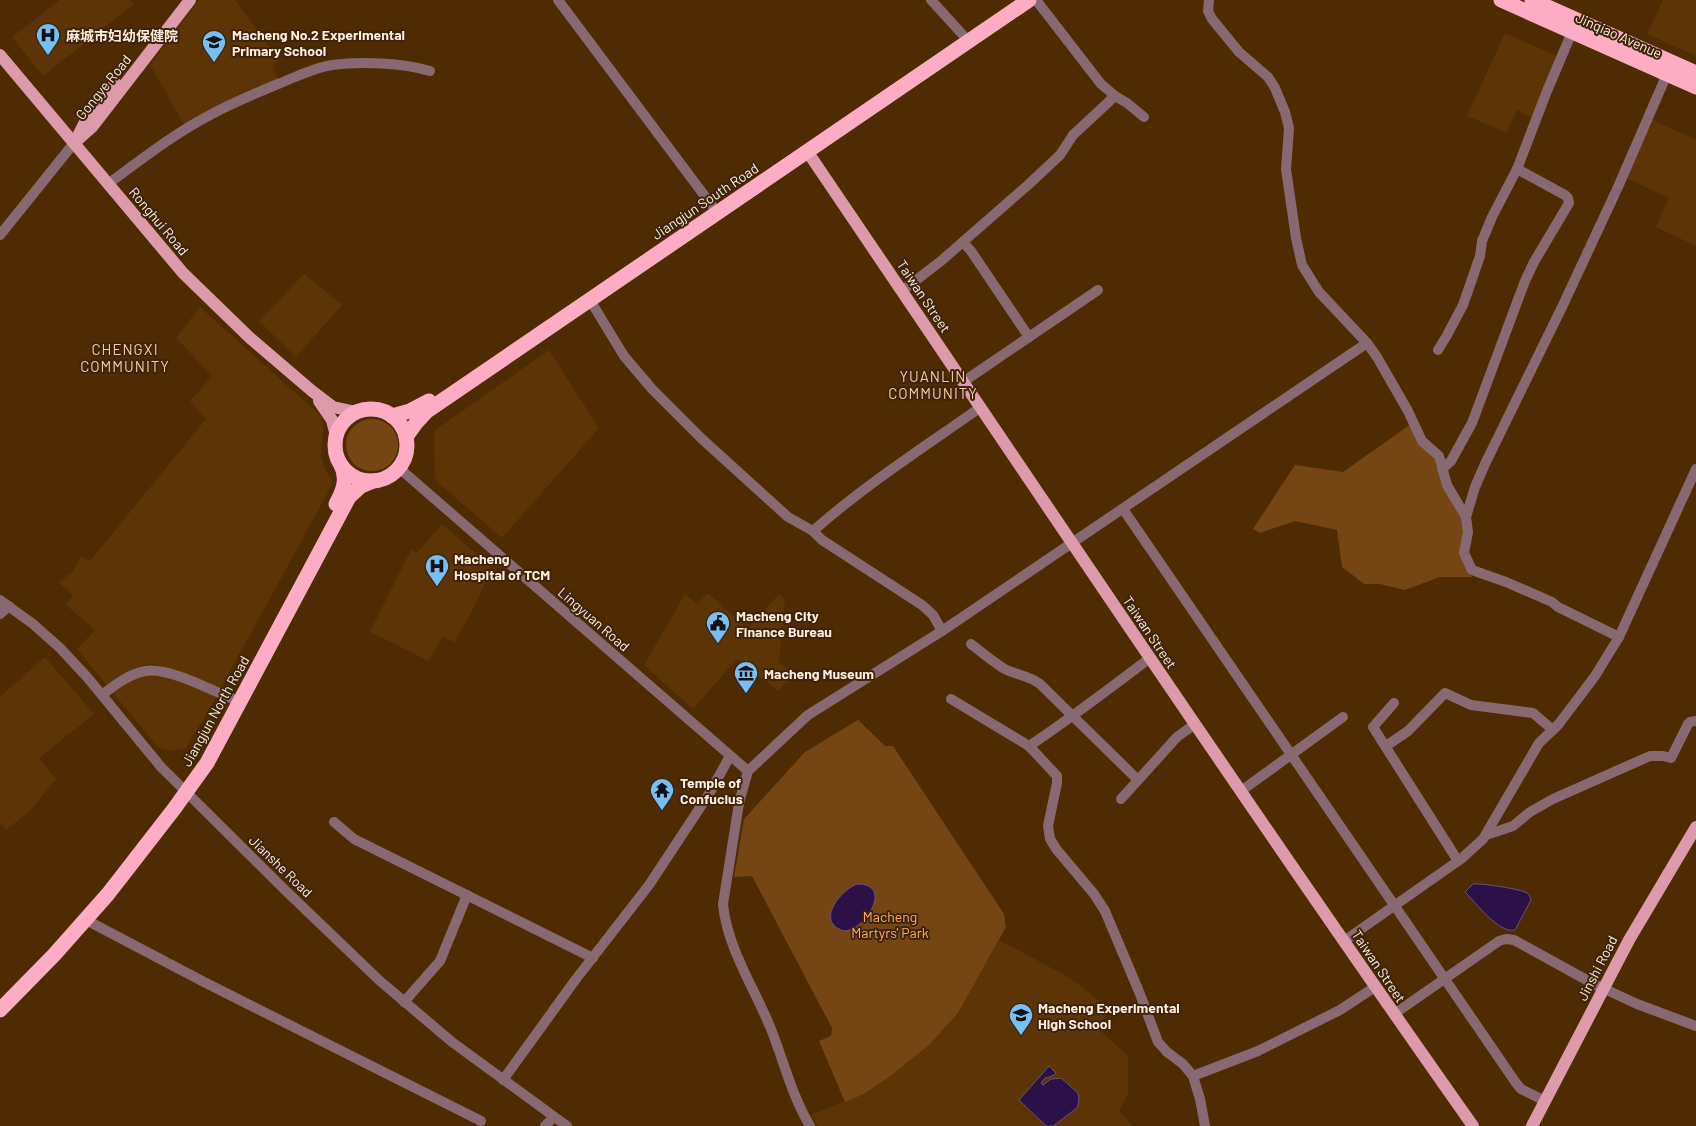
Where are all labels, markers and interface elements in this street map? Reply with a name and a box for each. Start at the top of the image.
street label: Jinqiao Avenue [1573,8,1665,62]
hospital icon: 麻城市妇幼保健院 [35,22,61,56]
place label: Macheng No.2 Experimental Primary School [232,26,405,59]
place label: 麻城市妇幼保健院 [66,27,178,44]
school or university icon: Macheng No.2 Experimental Primary School [201,29,227,63]
street label: Gongye Road [72,51,134,123]
street label: Jiangjun South Road [649,159,761,243]
street label: Ronghui Road [126,184,192,258]
street label: Taiwan Street [893,256,955,336]
district label: CHENGXI COMMUNITY [80,340,170,375]
district label: YUANLIN COMMUNITY [888,367,978,402]
place label: Macheng Hospital of TCM [454,550,550,583]
hospital icon: Macheng Hospital of TCM [424,553,450,587]
street label: Lingyuan Road [555,583,633,655]
street label: Taiwan Street [1119,592,1181,672]
place label: Macheng City Finance Bureau [736,607,832,640]
public building icon: Macheng City Finance Bureau [705,610,731,644]
street label: Jiangjun North Road [178,653,252,769]
museum icon: Macheng Museum [733,660,759,694]
place label: Macheng Museum [764,665,874,682]
place label: Temple of Confucius [680,774,743,807]
temple icon: Temple of Confucius [649,777,675,811]
street label: Jianshe Road [246,831,316,901]
park label: Macheng Martyrs' Park [851,908,929,941]
street label: Taiwan Street [1348,926,1410,1006]
street label: Jinshi Road [1573,933,1621,1003]
place label: Macheng Experimental High School [1038,999,1180,1032]
school or university icon: Macheng Experimental High School [1008,1002,1034,1036]

